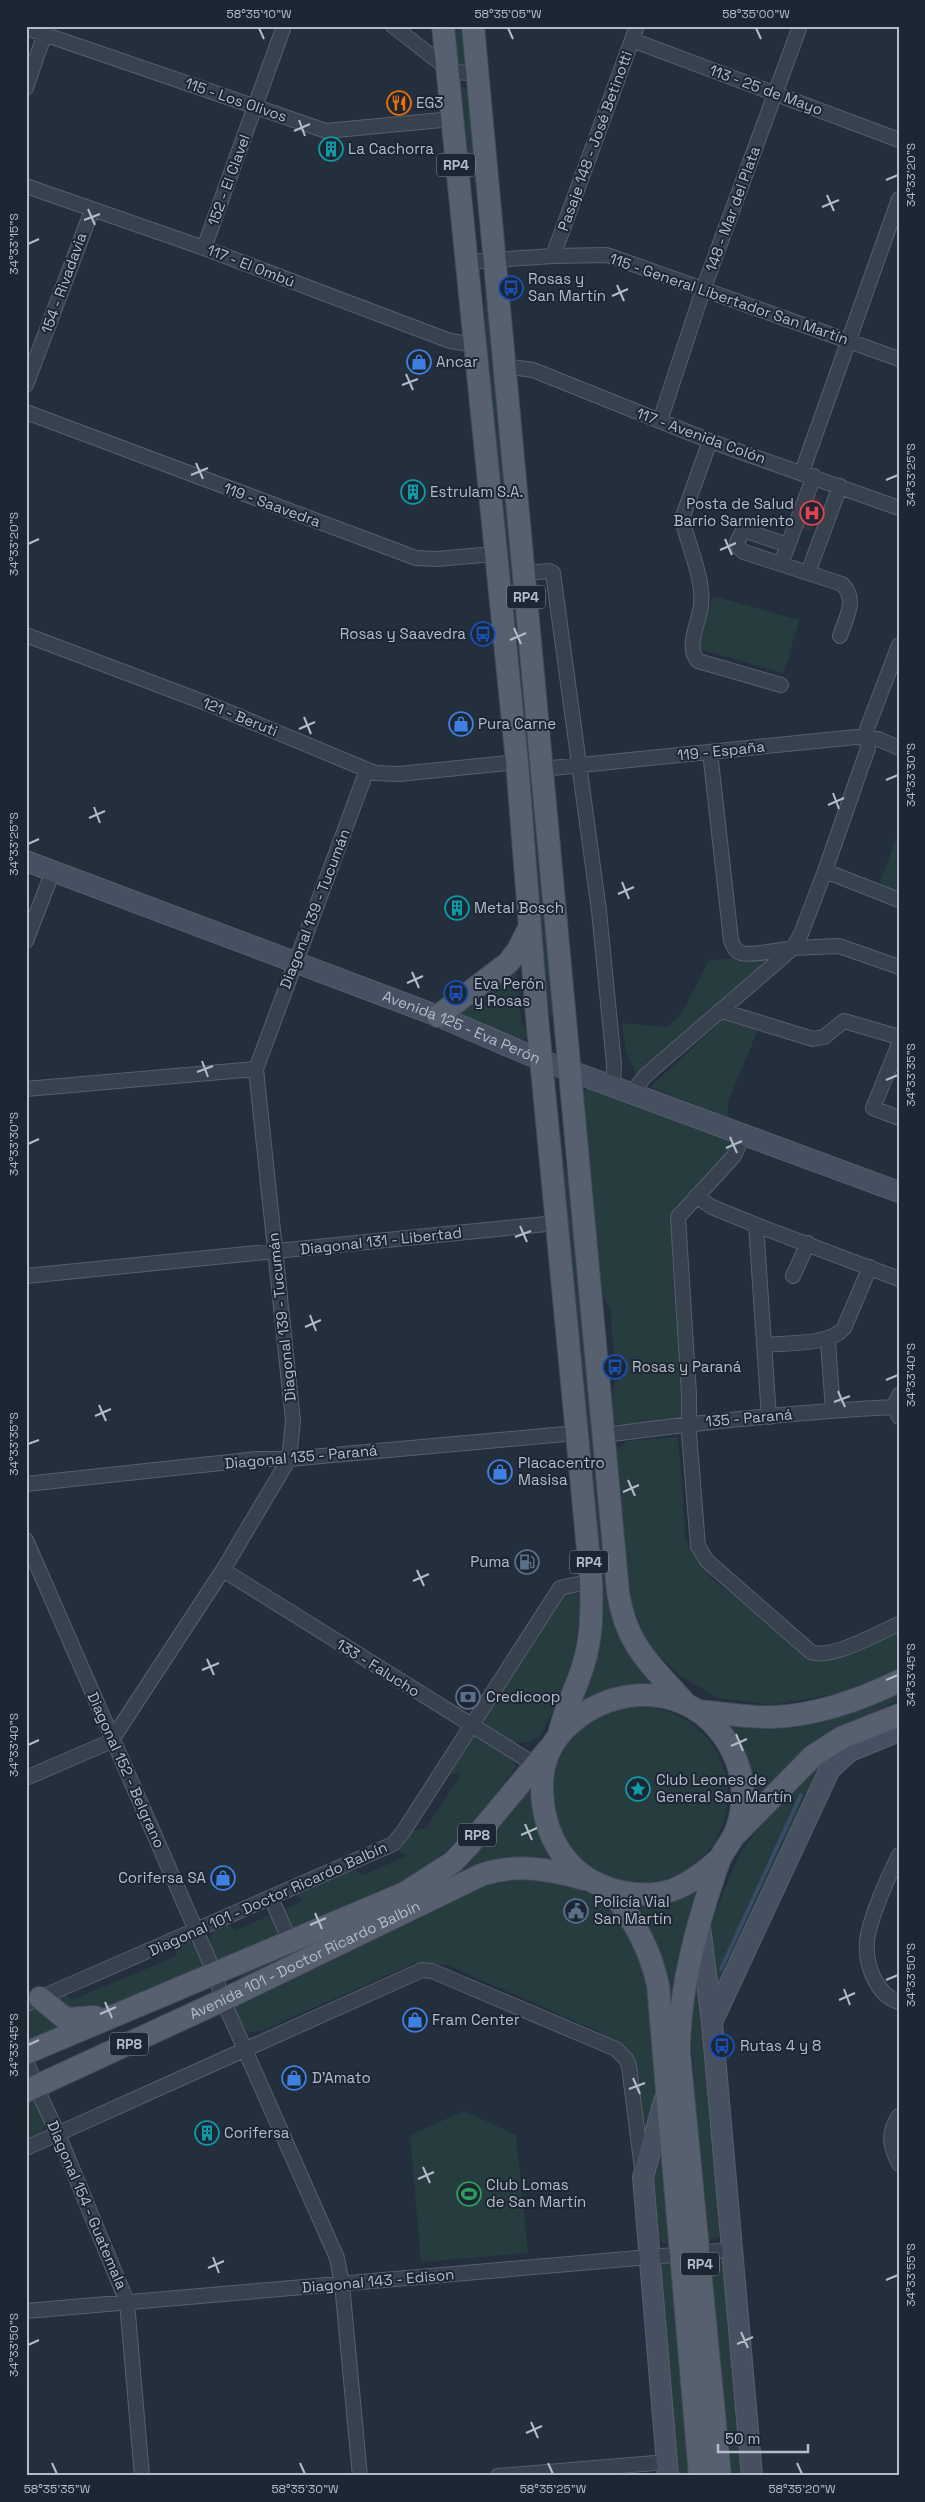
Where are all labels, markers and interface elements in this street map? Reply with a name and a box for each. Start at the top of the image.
text: 58°35'10"W [227,6,292,22]
text: 58°35'05"W [474,6,542,22]
text: 58°35'00"W [722,6,790,22]
street label: Pasaje 148 - José Betinotti [553,48,636,234]
street label: 113 - 25 de Mayo [707,60,826,119]
street label: 115 - Los Olivos [183,73,290,126]
restaurant icon: EG3 [386,90,412,116]
place label: EG3 [416,93,443,112]
street label: 152 - El Clavel [203,132,254,228]
building icon: La Cachorra [318,136,344,162]
place label: La Cachorra [348,139,434,158]
street label: 148 - Mar del Plata [701,143,764,274]
text: 34°33'20"S [903,143,919,207]
road number: RP4 [437,154,475,176]
text: 34°33'15"S [6,213,22,275]
street label: 154 - Rivadavia [36,229,91,336]
street label: 117 - El Ombú [205,240,298,291]
street label: 115 - General Libertador San Martín [607,249,851,348]
place label: Rosas y San Martín [528,269,606,305]
bus stop icon: Rosas y San Martín [498,275,524,301]
shop icon: Ancar [406,349,432,375]
place label: Ancar [436,352,478,371]
street label: 117 - Avenida Colón [634,403,768,468]
text: 34°33'25"S [903,443,919,507]
street label: 119 - Saavedra [221,478,324,531]
building icon: Estrulam S.A. [400,479,426,505]
place label: Estrulam S.A. [430,482,523,501]
place label: Posta de Salud Barrio Sarmiento [674,494,794,530]
hospital icon: Posta de Salud Barrio Sarmiento [799,500,825,526]
text: 34°33'20"S [6,512,22,576]
road number: RP4 [507,586,545,608]
bus stop icon: Rosas y Saavedra [470,621,496,647]
place label: Rosas y Saavedra [340,624,466,643]
street label: 121 - Beruti [200,693,281,740]
shop icon: Pura Carne [448,711,474,737]
place label: Pura Carne [478,714,556,733]
street label: 119 - España [676,736,766,765]
text: 34°33'30"S [903,743,919,807]
text: 34°33'25"S [6,812,22,876]
street label: Diagonal 139 - Tucumán [275,826,354,991]
building icon: Metal Bosch [444,895,470,921]
place label: Metal Bosch [474,898,564,917]
place label: Eva Perón y Rosas [474,974,544,1010]
bus stop icon: Eva Perón y Rosas [443,980,469,1006]
street label: Avenida 125 - Eva Perón [380,986,544,1068]
text: 34°33'35"S [903,1043,919,1107]
text: 34°33'30"S [6,1112,22,1176]
street label: Diagonal 131 - Libertad [299,1223,463,1258]
street label: Diagonal 139 - Tucumán [263,1232,300,1402]
text: 34°33'40"S [903,1343,919,1407]
bus stop icon: Rosas y Paraná [602,1354,628,1380]
place label: Rosas y Paraná [632,1357,742,1376]
street label: 135 - Paraná [705,1404,794,1431]
text: 34°33'35"S [6,1412,22,1476]
street label: Diagonal 135 - Paraná [224,1440,379,1473]
place label: Placacentro Masisa [518,1453,605,1489]
shop icon: Placacentro Masisa [487,1459,513,1485]
fuel station icon: Puma [514,1549,540,1575]
road number: RP4 [570,1550,608,1574]
place label: Puma [470,1552,510,1571]
street label: 133 - Falucho [333,1634,424,1701]
text: 34°33'45"S [903,1643,919,1707]
bank icon: Credicoop [455,1684,481,1710]
place label: Credicoop [486,1687,560,1706]
street label: Diagonal 152 - Belgrano [83,1689,169,1851]
text: 34°33'40"S [6,1713,22,1777]
place label: Club Leones de General San Martín [656,1770,792,1806]
place icon: Club Leones de General San Martín [625,1776,651,1802]
road number: RP8 [458,1824,496,1846]
street label: Diagonal 101 - Doctor Ricardo Balbín [146,1837,390,1960]
shop icon: Corifersa SA [210,1865,236,1891]
place label: Corifersa SA [118,1868,207,1887]
place label: Policía Vial San Martín [594,1892,672,1928]
street label: Avenida 101 - Doctor Ricardo Balbín [186,1896,423,2023]
public building icon: Policía Vial San Martín [563,1898,589,1924]
text: 34°33'50"S [903,1943,919,2007]
shop icon: Fram Center [402,2007,428,2033]
place label: Fram Center [432,2010,520,2029]
text: 34°33'45"S [6,2013,22,2077]
road number: RP8 [110,2032,148,2056]
bus stop icon: Rutas 4 y 8 [709,2033,735,2059]
place label: Rutas 4 y 8 [740,2036,821,2055]
shop icon: D'Amato [281,2065,307,2091]
place label: D'Amato [312,2068,371,2087]
street label: Diagonal 154 - Guatemala [43,2118,132,2292]
building icon: Corifersa [194,2120,220,2146]
place label: Corifersa [224,2123,290,2142]
place label: Club Lomas de San Martín [486,2175,586,2211]
sports icon: Club Lomas de San Martín [456,2181,482,2207]
text: 34°33'55"S [903,2243,919,2307]
road number: RP4 [681,2252,719,2276]
street label: Diagonal 143 - Edison [301,2264,455,2297]
text: 34°33'50"S [6,2313,22,2377]
scale bar [718,2422,808,2454]
text: 50 m [725,2429,760,2448]
text: 58°35'35"W [24,2481,91,2497]
text: 58°35'30"W [271,2481,339,2497]
text: 58°35'25"W [520,2481,587,2497]
text: 58°35'20"W [768,2481,836,2497]

